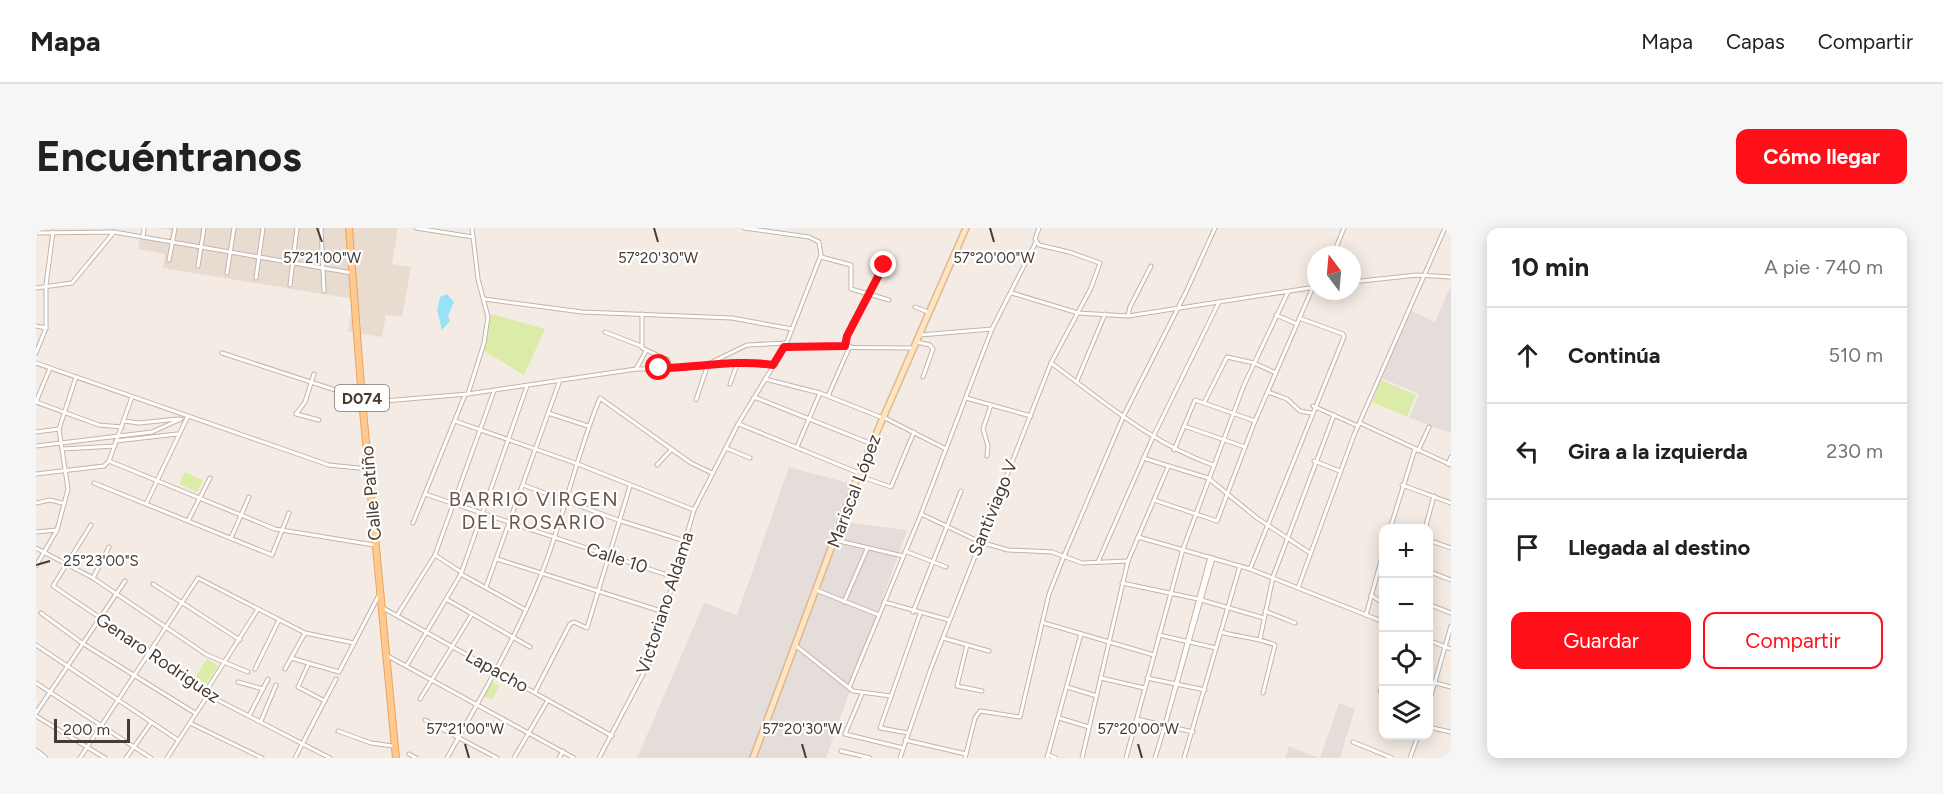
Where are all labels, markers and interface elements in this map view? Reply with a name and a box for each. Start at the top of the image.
text: Mapa [30,24,101,58]
text: Mapa [1641,29,1693,54]
text: Capas [1726,29,1785,54]
text: Compartir [1818,29,1913,54]
button: Cómo llegar [1736,129,1907,184]
text: Encuéntranos [36,131,302,182]
north arrow [1307,246,1361,300]
text: 57°21'00"W [283,249,362,267]
text: 57°20'30"W [618,249,699,267]
text: 57°20'00"W [953,249,1035,267]
route end [870,251,896,277]
text: 10 min [1511,251,1589,283]
text: A pie · 740 m [1764,255,1883,279]
icon: ahead [1511,339,1544,372]
text: Continúa [1568,342,1661,369]
text: 510 m [1828,343,1883,367]
route start [645,354,671,380]
road number: D074 [335,385,389,411]
street label: Mariscal López [822,431,886,551]
icon: left [1511,435,1544,468]
text: Gira a la izquierda [1568,438,1748,465]
text: 230 m [1826,439,1883,463]
street label: Calle Patiño [356,445,386,541]
street label: Santiviago V [964,456,1022,559]
district label: BARRIO VIRGEN DEL ROSARIO [449,487,619,534]
map controls [1379,524,1433,740]
button: + [1379,524,1433,578]
street label: Victoriano Aldama [632,529,698,677]
icon: arrive [1511,531,1544,564]
text: Llegada al destino [1568,534,1750,561]
street label: Calle 10 [583,538,651,578]
text: 25°23'00"S [63,552,139,570]
button: − [1379,578,1433,632]
street label: Genaro Rodriguez [92,608,225,708]
button: Guardar [1511,612,1691,669]
button: Compartir [1703,612,1883,669]
button: locate [1379,632,1433,686]
street label: Lapacho [462,645,532,697]
button: layers [1379,686,1433,740]
scale bar [54,716,130,744]
text: 200 m [63,720,110,739]
text: 57°21'00"W [426,720,505,738]
text: 57°20'30"W [762,720,843,738]
text: 57°20'00"W [1097,720,1179,738]

